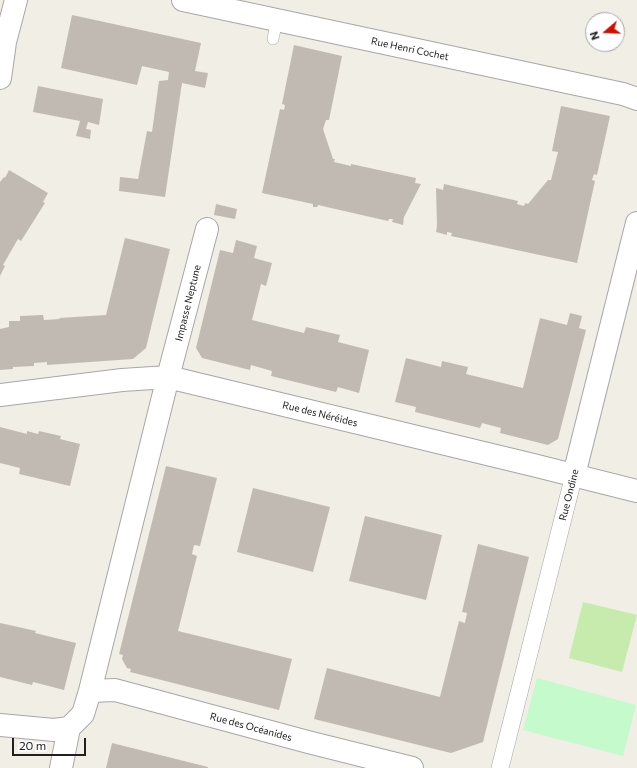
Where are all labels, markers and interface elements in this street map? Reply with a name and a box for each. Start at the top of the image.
north arrow [585,12,625,52]
text: N [587,30,602,42]
street label: Rue Henri Cochet [370,35,450,63]
street label: Impasse Neptune [173,264,203,342]
street label: Rue des Néréides [281,399,359,429]
street label: Rue Ondine [557,468,581,522]
street label: Rue des Océanides [209,710,293,744]
scale bar [14,730,88,756]
text: 20 m [19,738,46,752]

